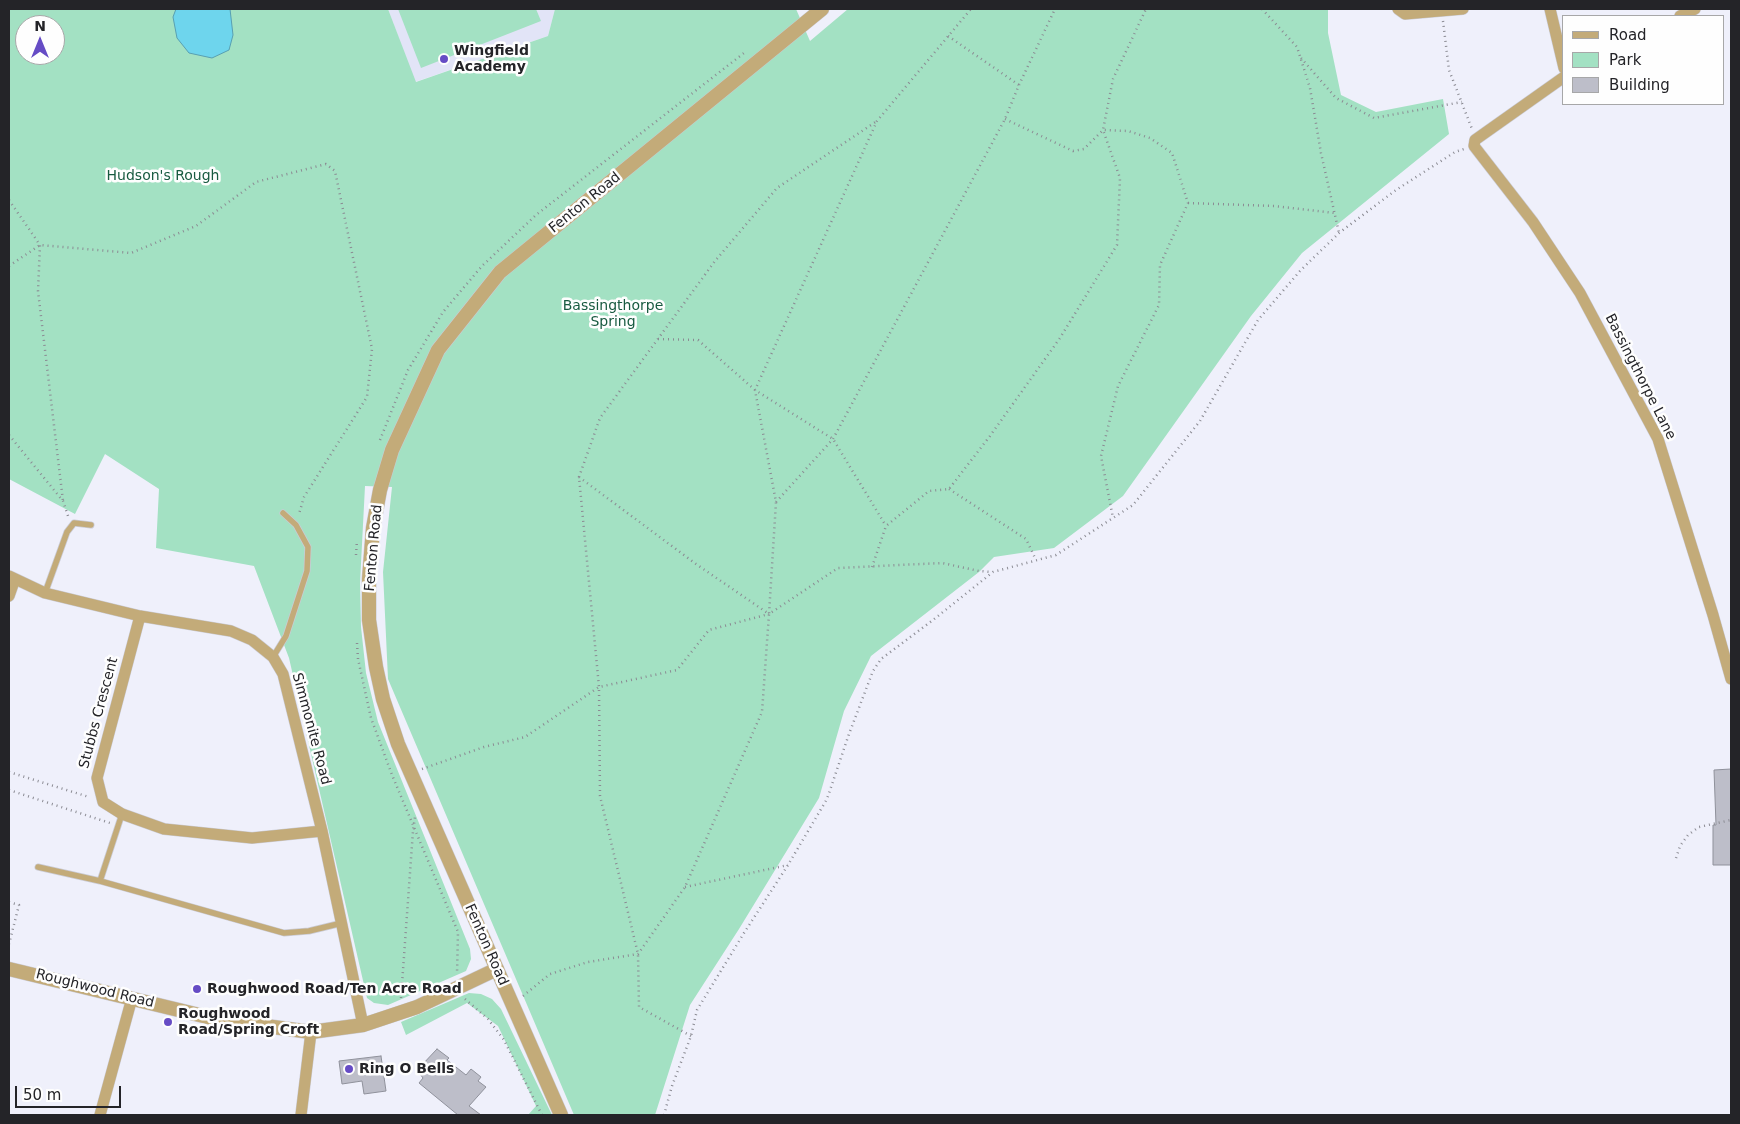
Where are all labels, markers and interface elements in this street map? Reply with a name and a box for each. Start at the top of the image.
north arrow [15,15,65,65]
legend [1562,15,1725,105]
text: N [34,18,46,34]
text: Road [1609,26,1647,44]
place label: Wingfield Academy [454,43,529,75]
text: Park [1609,51,1641,69]
marker: Wingfield Academy [438,53,450,65]
text: Building [1609,76,1670,94]
park label: Hudson's Rough [107,168,219,184]
street label: Fenton Road [546,169,624,237]
park label: Bassingthorpe Spring [563,298,663,331]
street label: Bassingthorpe Lane [1601,311,1679,443]
street label: Fenton Road [362,504,386,592]
street label: Stubbs Crescent [76,655,122,771]
street label: Simmonite Road [288,671,334,787]
street label: Fenton Road [461,902,511,988]
street label: Roughwood Road [34,966,156,1012]
place label: Roughwood Road/Ten Acre Road [207,981,462,997]
marker: Roughwood Road/Ten Acre Road [191,983,203,995]
place label: Roughwood Road/Spring Croft [178,1006,319,1038]
marker: Roughwood Road/Spring Croft [162,1016,174,1028]
place label: Ring O Bells [359,1061,454,1077]
marker: Ring O Bells [343,1063,355,1075]
scale bar [18,1076,124,1108]
text: 50 m [23,1086,61,1104]

